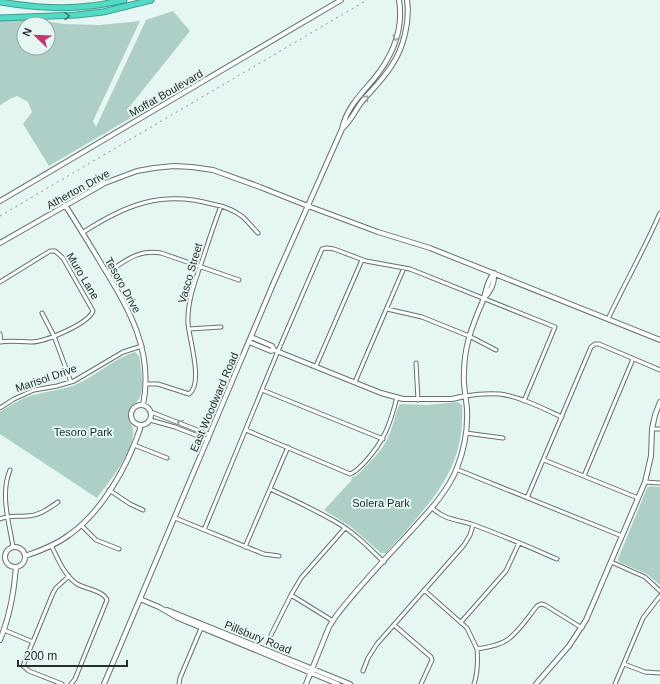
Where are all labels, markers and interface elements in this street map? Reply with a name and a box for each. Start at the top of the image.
one-way arrow [64,11,70,20]
north arrow [16,16,56,56]
text: N [20,26,34,38]
one-way arrow [393,35,401,42]
street label: Moffat Boulevard [127,67,205,119]
one-way arrow [361,95,368,103]
street label: Atherton Drive [44,167,112,211]
street label: Vasco Street [176,241,204,305]
street label: Muro Lane [64,250,102,302]
street label: Tesoro Drive [103,255,143,315]
street label: East Woodward Road [188,350,240,454]
street label: Marisol Drive [14,362,78,394]
one-way arrow [177,419,184,427]
park label: Tesoro Park [54,426,113,438]
park label: Solera Park [352,497,410,509]
street label: Pillsbury Road [223,618,293,656]
scale bar [18,642,127,668]
text: 200 m [24,649,57,663]

